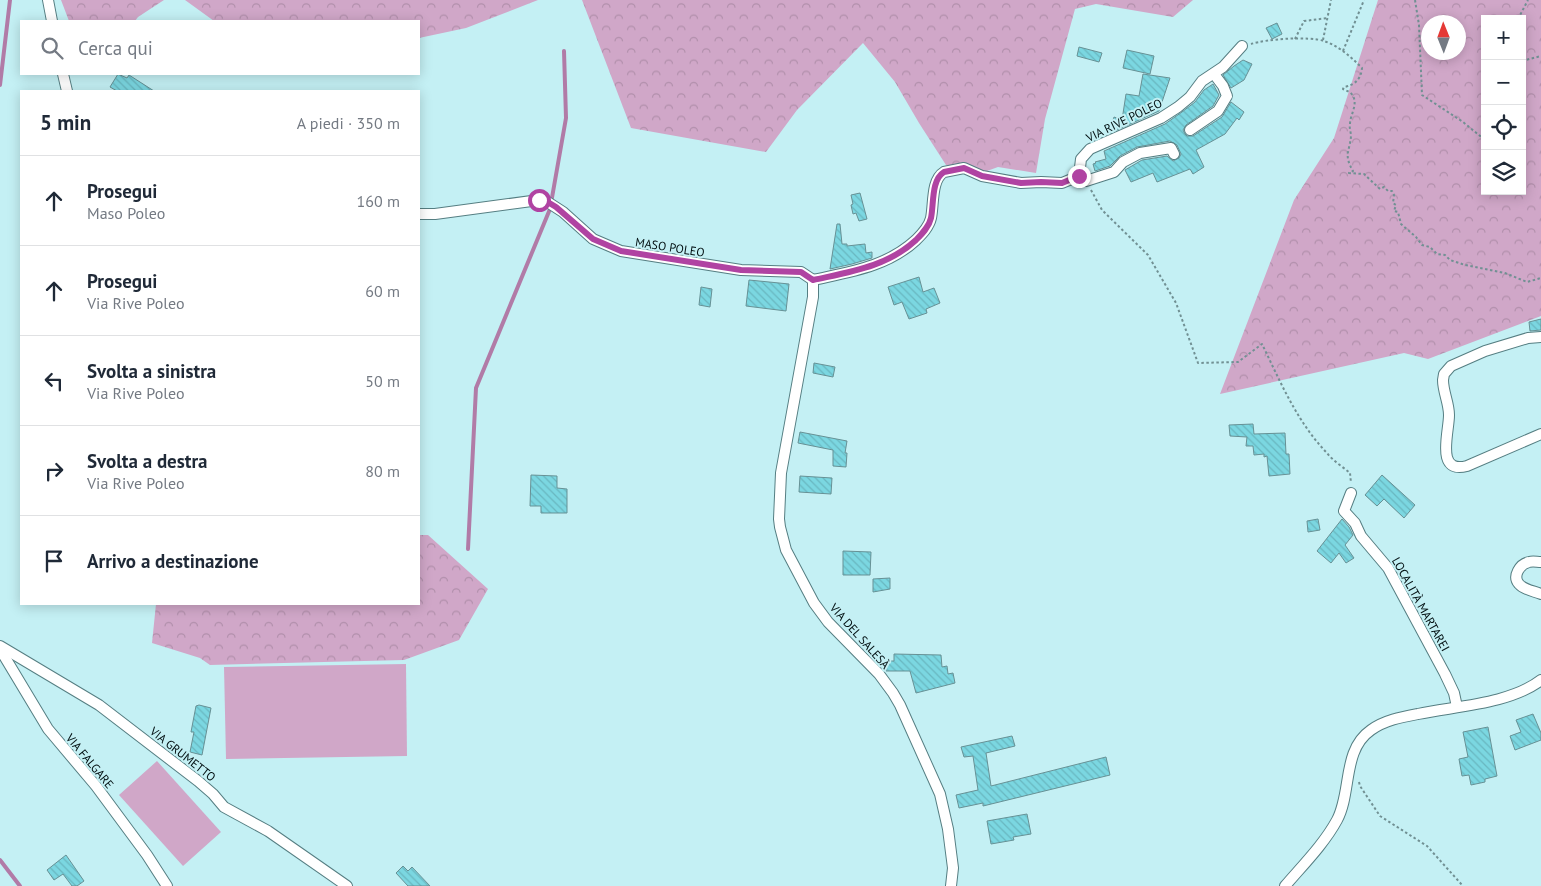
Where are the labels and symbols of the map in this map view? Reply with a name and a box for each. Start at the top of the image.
north arrow [1421,15,1466,60]
street label: VIA RIVE POLEO [1083,95,1164,145]
route end [1068,165,1091,188]
route start [528,189,551,212]
street label: MASO POLEO [634,234,706,260]
street label: LOCALITÀ MARTAREI [1389,554,1453,654]
street label: VIA DEL SALESÀ [826,600,893,672]
street label: VIA GRUMETTO [146,723,219,784]
street label: VIA FALGARE [62,730,117,791]

